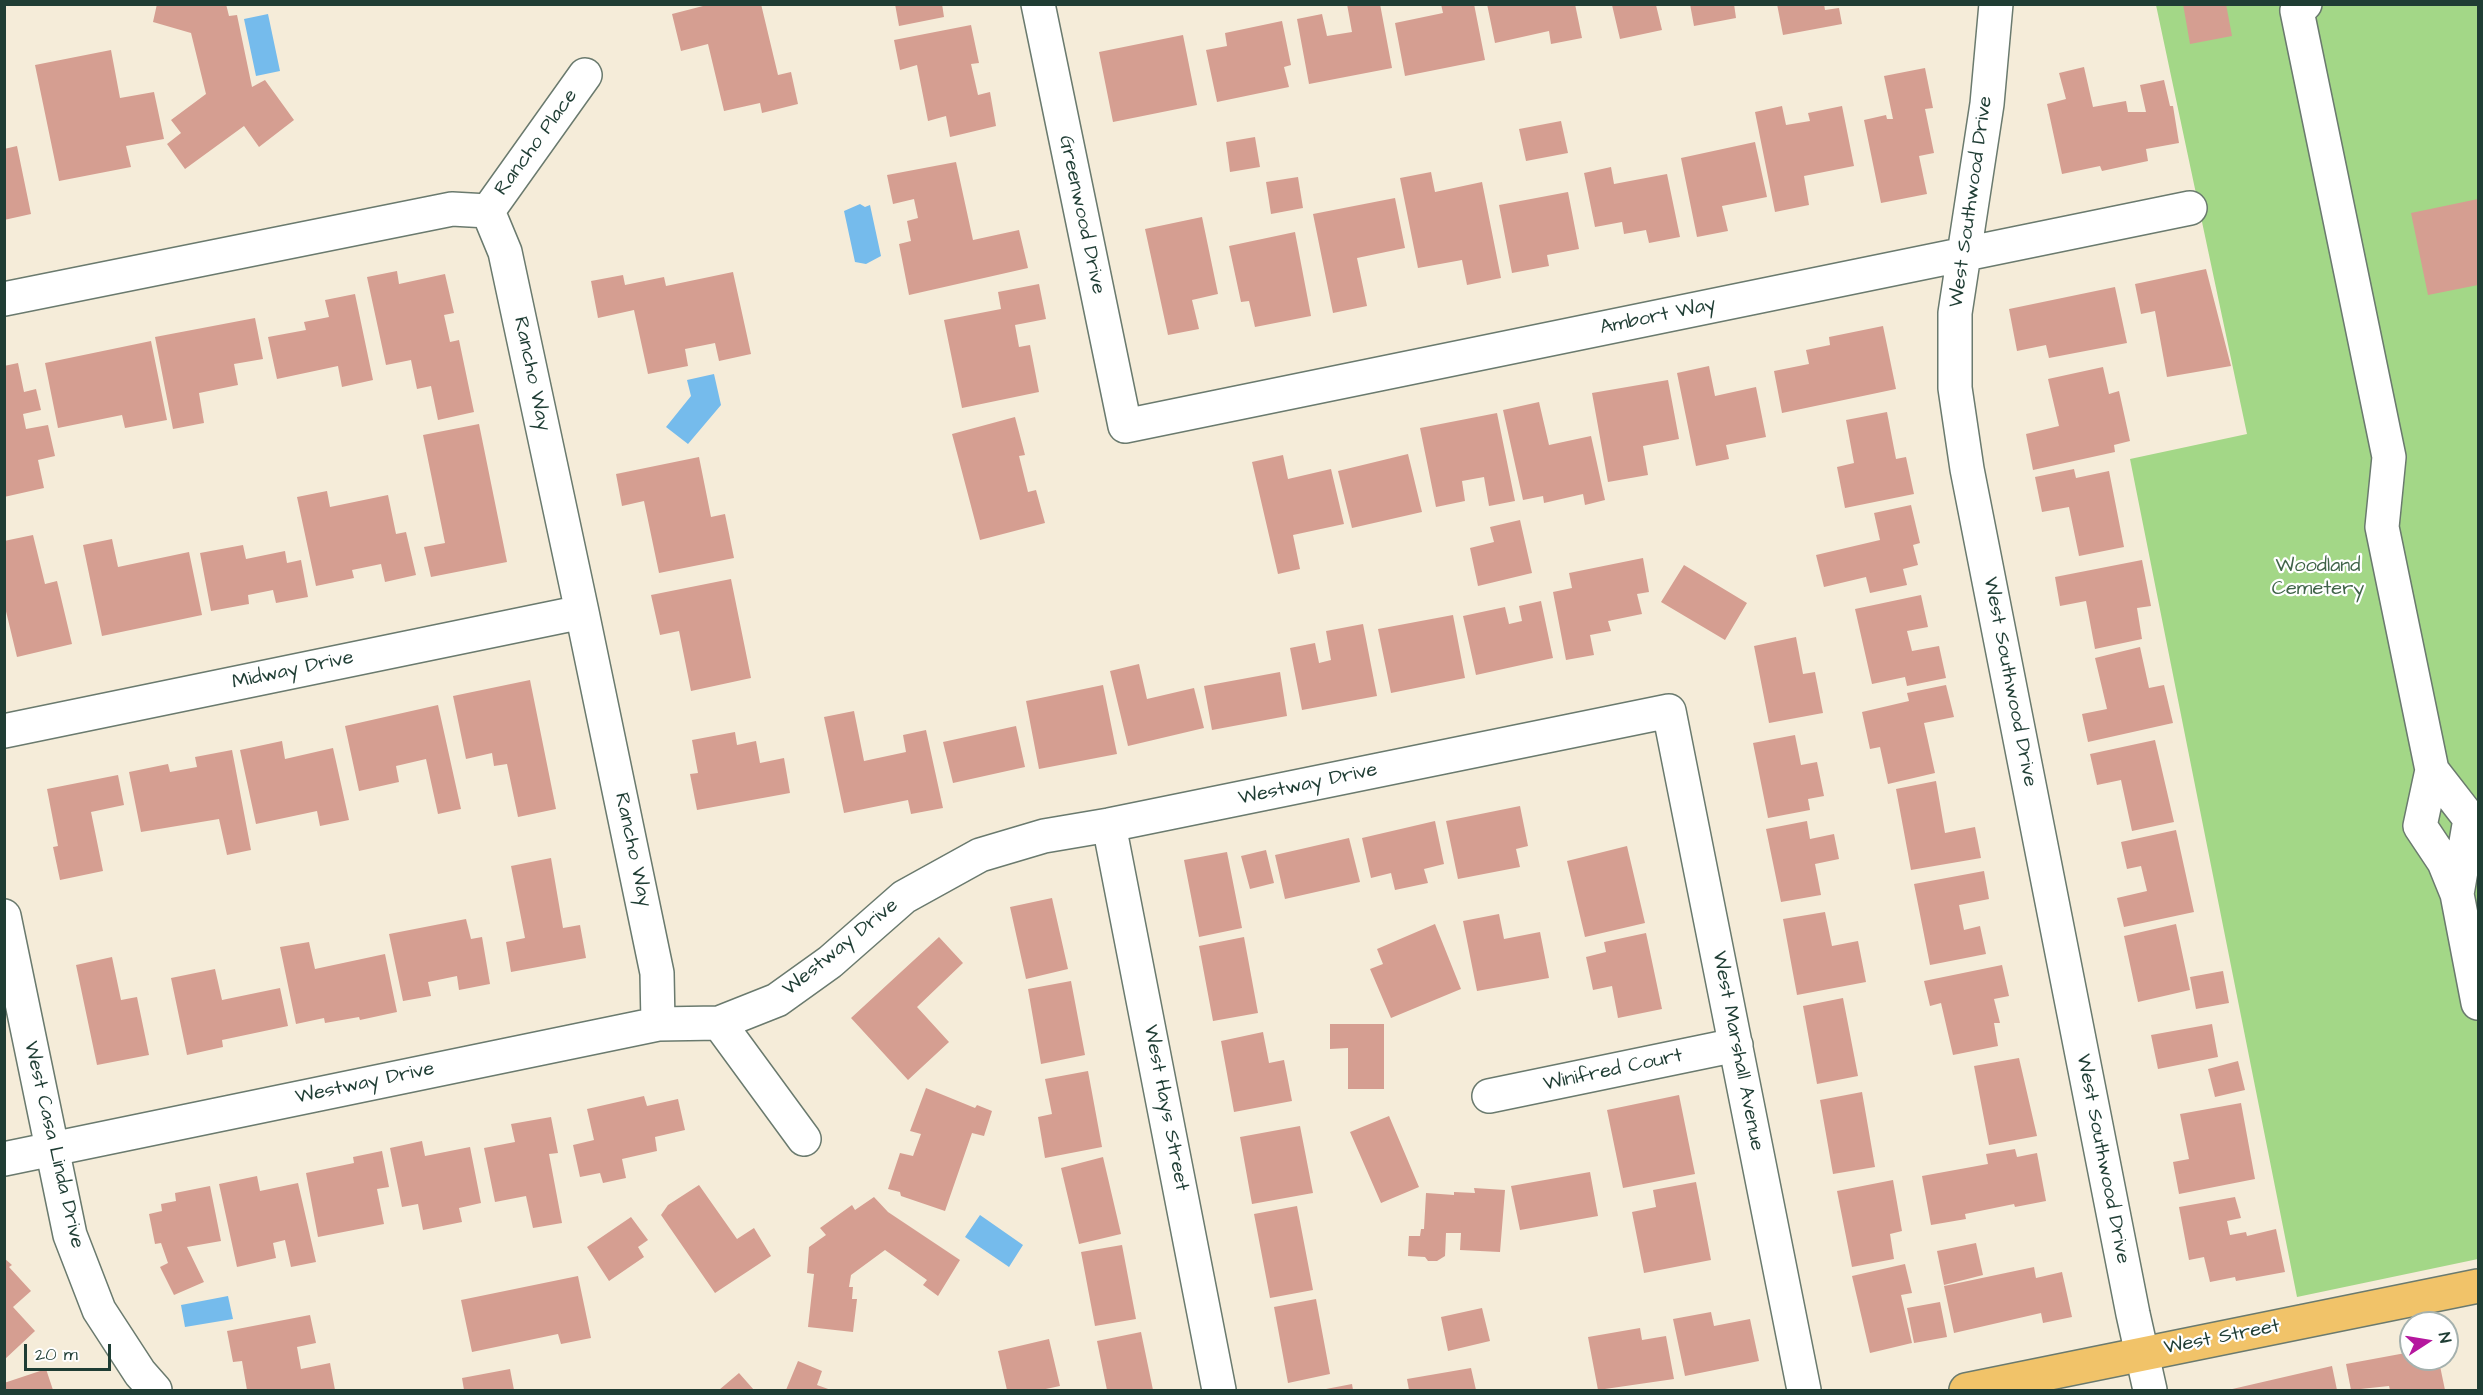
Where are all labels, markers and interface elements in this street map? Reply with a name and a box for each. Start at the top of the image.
street label: Rancho Place [490,85,584,201]
street label: West Southwood Drive [1945,95,1999,309]
street label: Greenwood Drive [1052,133,1110,297]
street label: Ambort Way [1598,293,1718,341]
street label: Rancho Way [507,315,555,433]
park label: Woodland Cemetery [2272,555,2364,602]
street label: West Southwood Drive [1977,575,2041,789]
street label: Midway Drive [230,646,356,696]
street label: Westway Drive [1236,759,1380,811]
street label: Rancho Way [608,791,656,909]
street label: Westway Drive [779,894,903,1002]
street label: West Marshall Avenue [1706,949,1768,1153]
street label: West Hays Street [1137,1023,1193,1193]
street label: West Casa Linda Drive [17,1039,89,1251]
street label: Winifred Court [1541,1045,1685,1097]
street label: West Southwood Drive [2070,1052,2134,1266]
street label: Westway Drive [293,1058,437,1110]
north arrow [2399,1311,2459,1371]
street label: West Street [2162,1315,2282,1361]
text: N [2433,1330,2456,1345]
scale bar [27,1332,114,1370]
text: 20 m [35,1342,78,1367]

